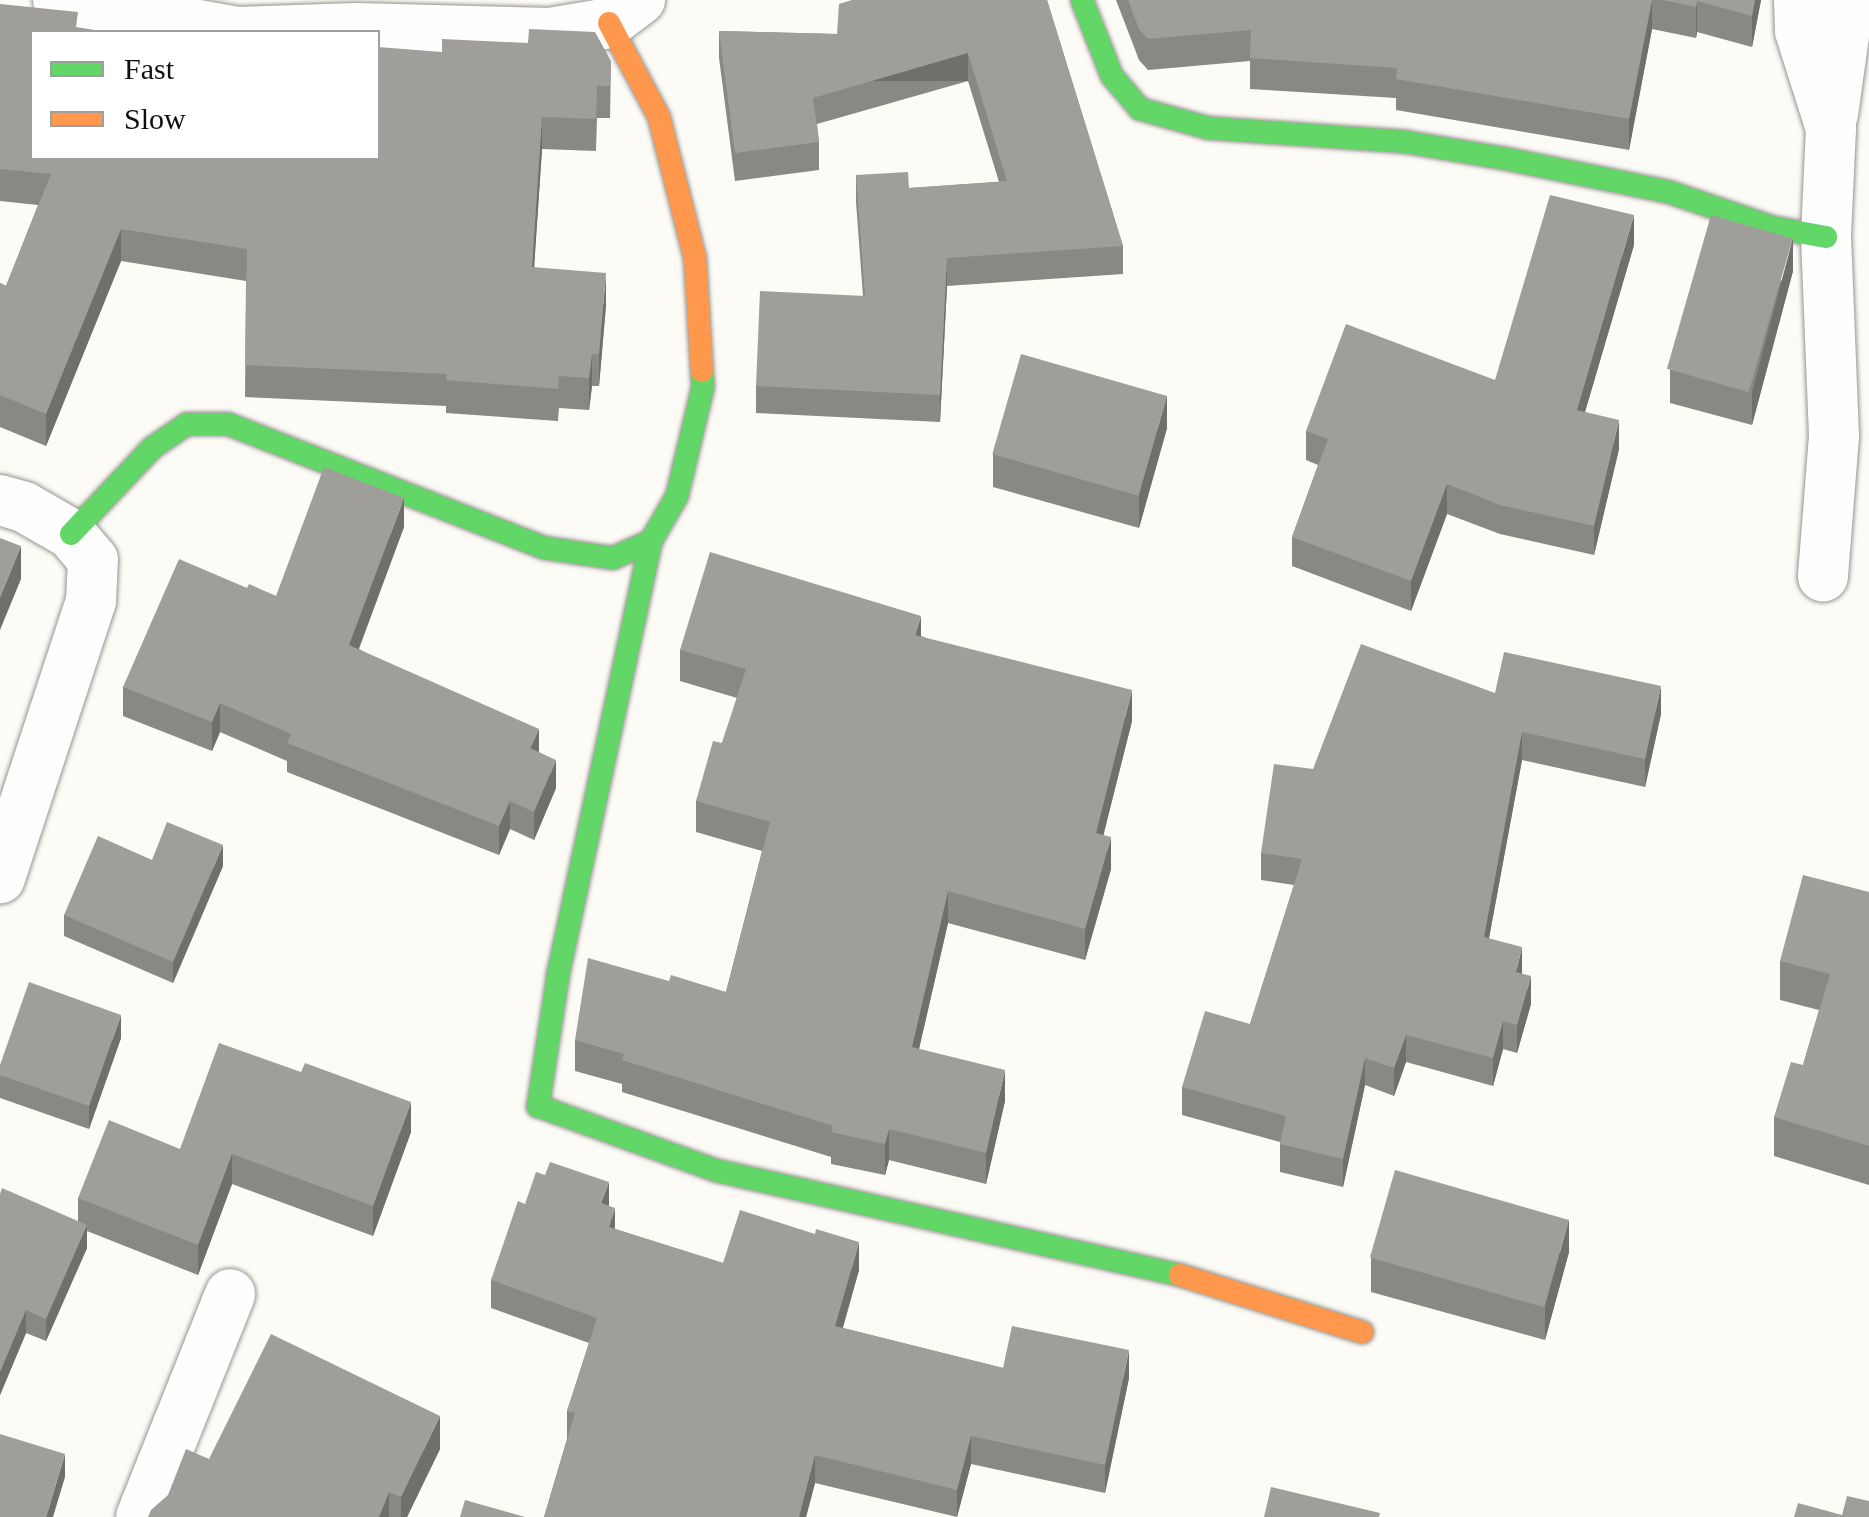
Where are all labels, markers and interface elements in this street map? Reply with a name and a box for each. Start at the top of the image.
legend [30,30,380,160]
text: Fast [124,52,174,85]
text: Slow [124,102,186,135]

